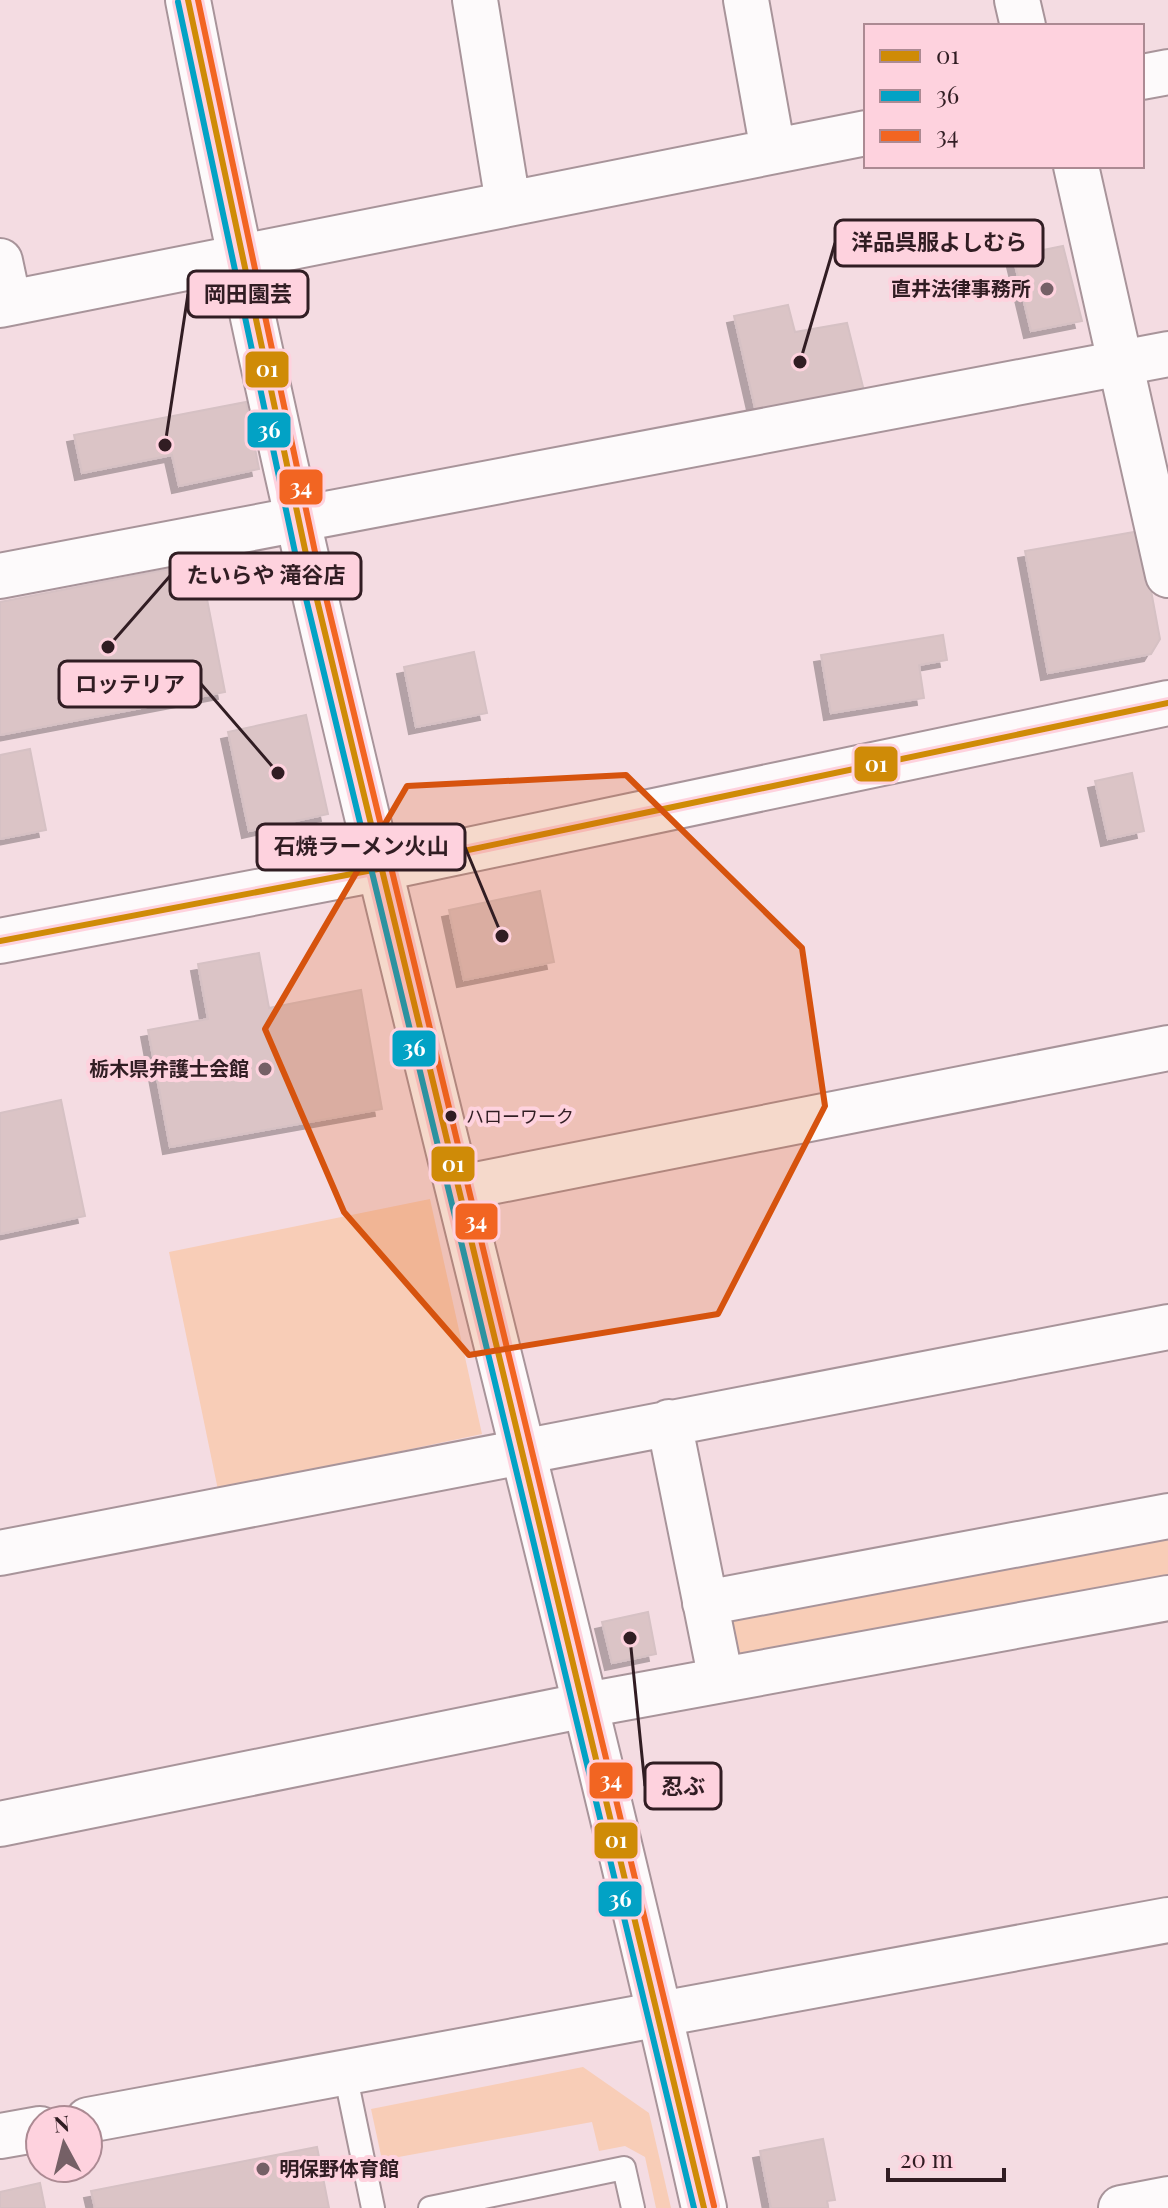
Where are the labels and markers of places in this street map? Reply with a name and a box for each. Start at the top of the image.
callout: 洋品呉服よしむら [835,220,1043,266]
callout: 岡田園芸 [188,271,308,317]
place label: 直井法律事務所 [891,274,1031,301]
marker: 直井法律事務所 [1038,280,1056,298]
callout: たいらや 滝谷店 [170,553,361,599]
callout: ロッテリア [59,661,201,707]
callout: 石焼ラーメン火山 [257,824,465,870]
place label: 栃木県弁護士会館 [89,1054,249,1081]
marker: 栃木県弁護士会館 [256,1060,274,1078]
place label: ハローワーク [466,1104,574,1128]
marker: ハローワーク [443,1108,459,1124]
callout: 忍ぶ [645,1763,721,1809]
place label: 明保野体育館 [279,2154,399,2181]
marker: 明保野体育館 [254,2160,272,2178]

